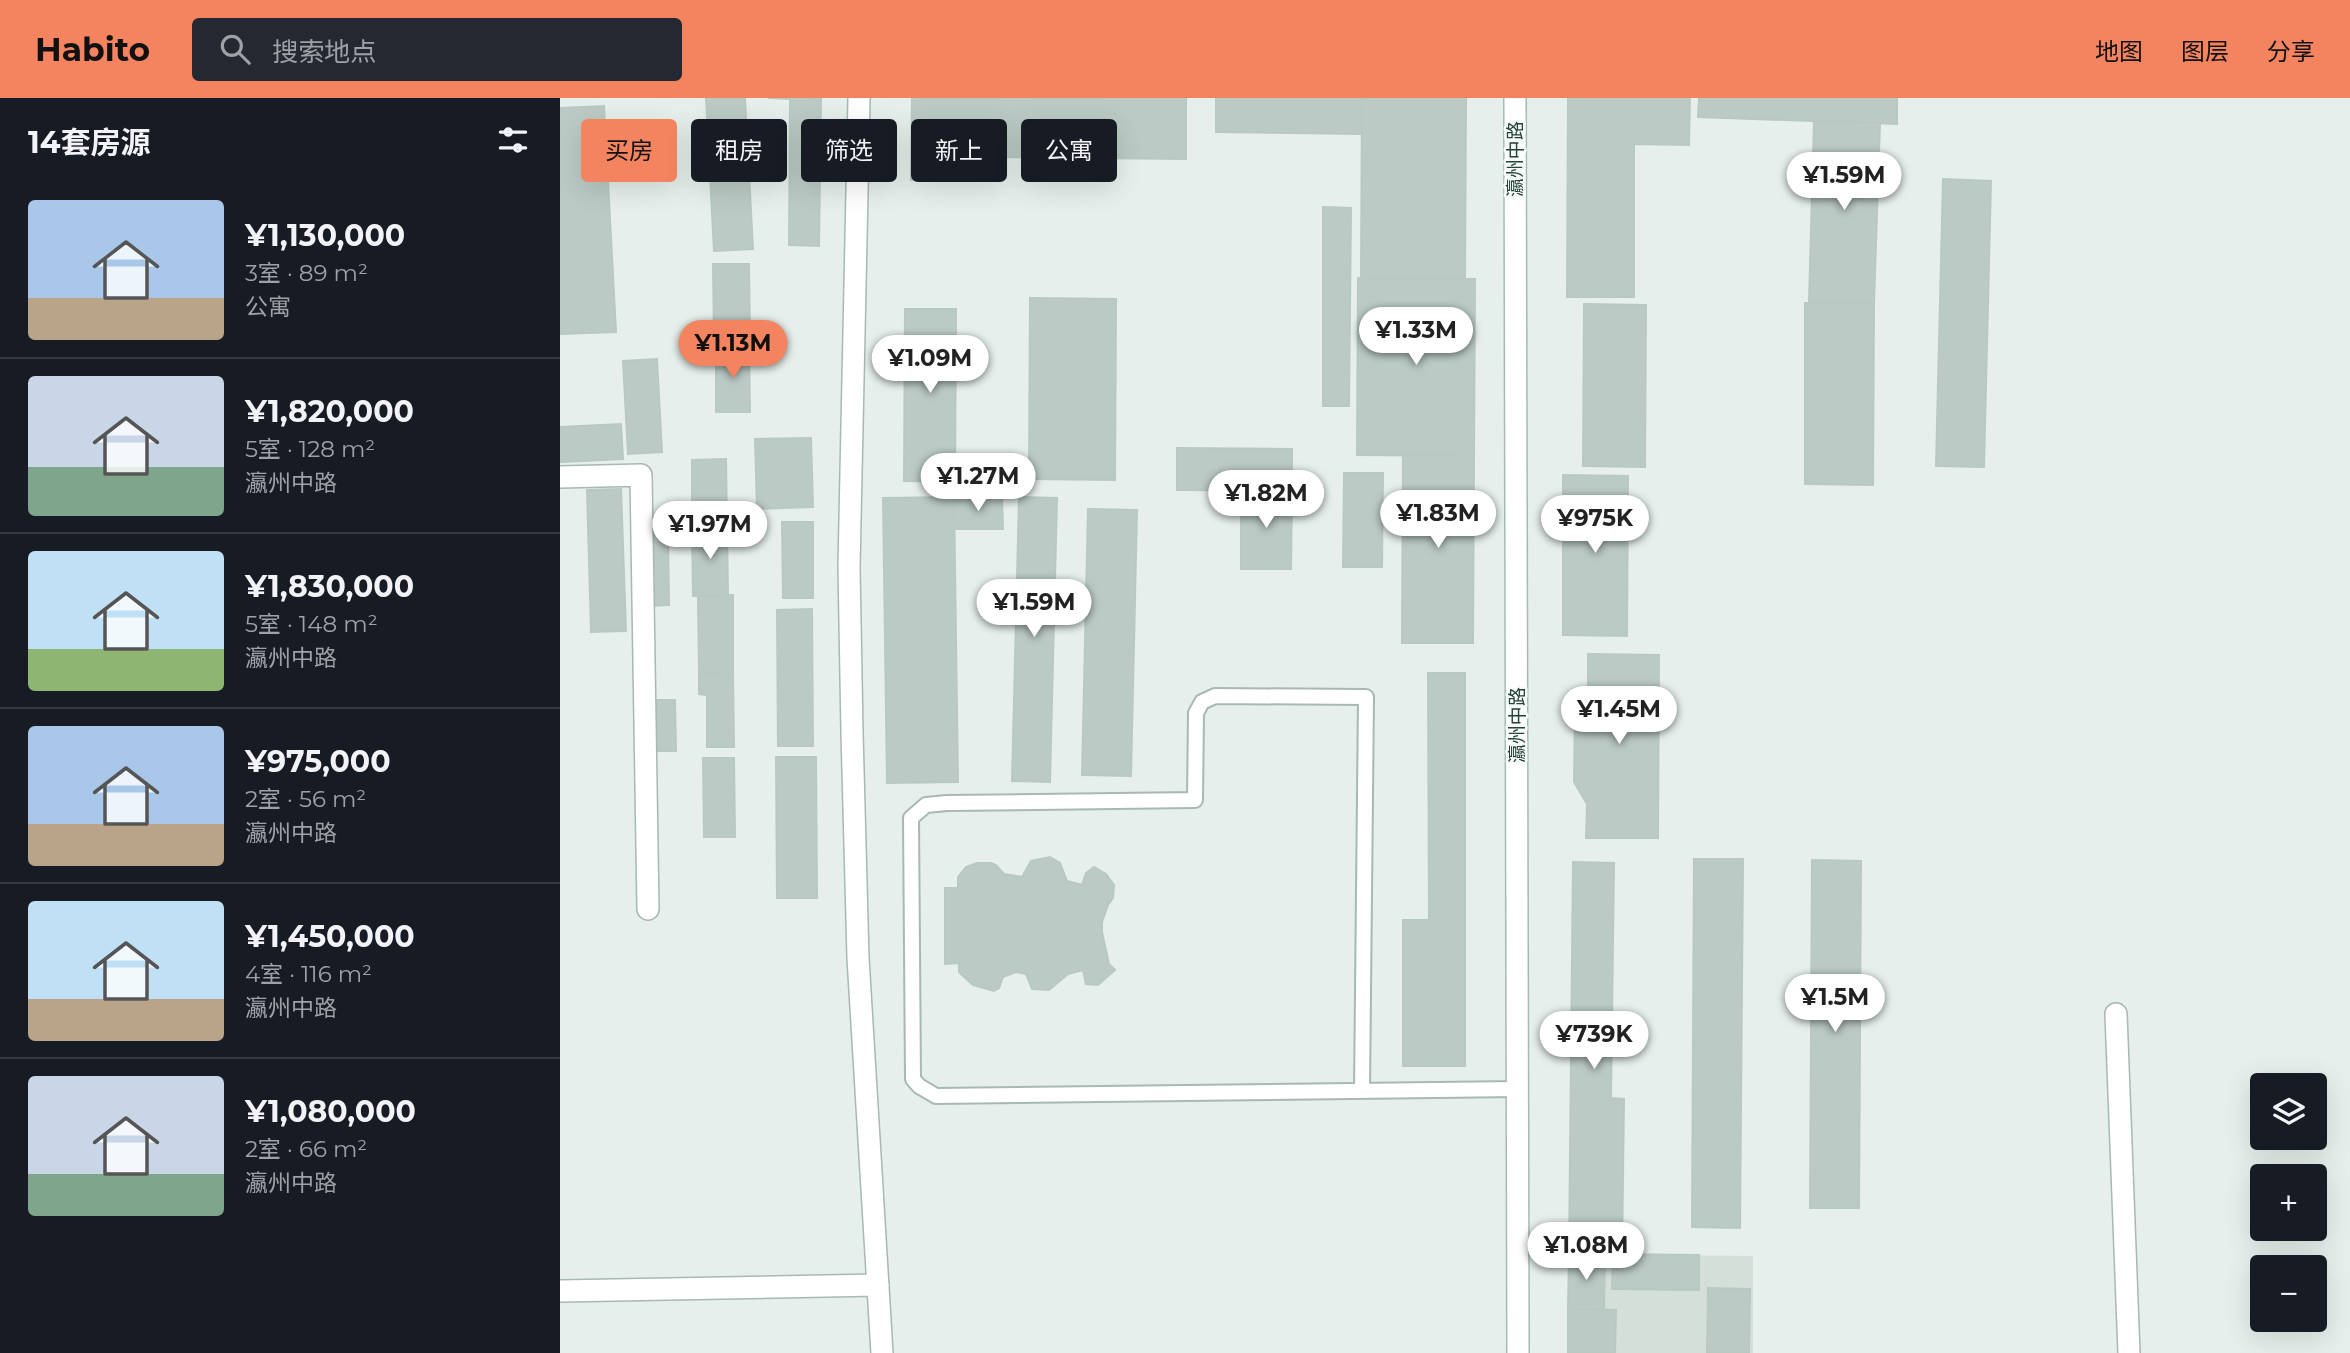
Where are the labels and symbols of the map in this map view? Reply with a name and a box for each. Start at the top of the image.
street label: 瀛州中路 [1504,121,1527,197]
pin: ¥1.59M [1787,152,1901,212]
pin: ¥1.33M [1359,308,1473,367]
pin: ¥1.13M [676,320,790,380]
pin: ¥1.09M [873,336,987,395]
pin: ¥1.27M [921,454,1035,513]
pin: ¥1.82M [1209,470,1323,530]
pin: ¥1.83M [1381,490,1495,550]
pin: ¥975K [1546,496,1644,555]
pin: ¥1.97M [653,502,767,561]
pin: ¥1.59M [977,580,1091,639]
pin: ¥1.45M [1562,686,1676,746]
street label: 瀛州中路 [1506,687,1529,763]
pin: ¥1.5M [1786,974,1884,1034]
pin: ¥739K [1545,1012,1643,1071]
pin: ¥1.08M [1529,1222,1643,1282]

